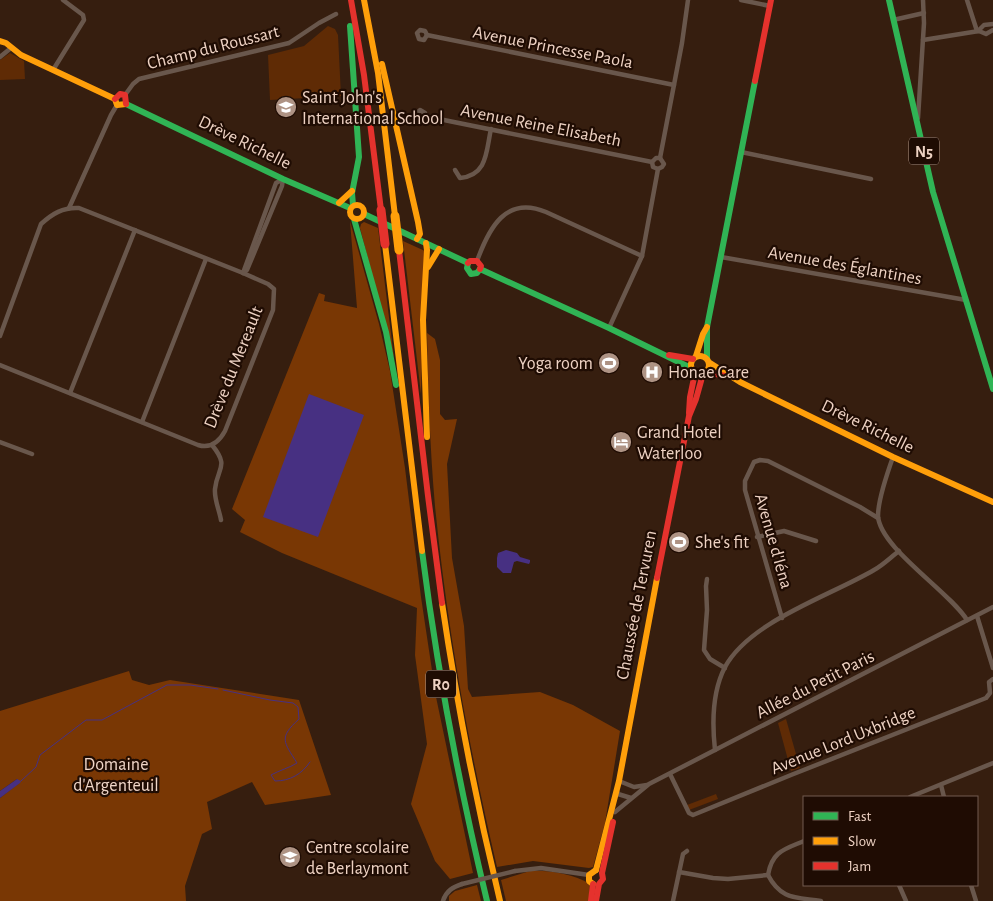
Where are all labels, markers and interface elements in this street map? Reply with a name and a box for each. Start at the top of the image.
street label: Champ du Roussart [145,23,281,73]
street label: Avenue Princesse Paola [471,24,634,72]
place label: Saint John's International School [302,89,443,128]
school or university icon: Saint John's International School [274,95,298,119]
street label: Avenue Reine Elisabeth [459,102,623,150]
street label: Drève Richelle [195,113,294,173]
road number: N5 [909,138,939,164]
street label: Avenue des Églantines [767,241,924,288]
street label: Drève du Mereault [201,304,267,431]
sports icon: Yoga room [597,351,621,375]
place label: Yoga room [518,355,593,373]
hospital icon: Honae Care [640,360,664,384]
place label: Honae Care [668,364,749,382]
street label: Drève Richelle [818,397,917,457]
place label: Grand Hotel Waterloo [637,424,722,463]
hotel icon: Grand Hotel Waterloo [609,430,633,454]
street label: Avenue d'Iéna [751,492,795,591]
street label: Chaussée de Tervuren [614,529,660,681]
sports icon: She's fit [667,530,691,554]
place label: She's fit [695,534,749,552]
street label: Allée du Petit Paris [753,647,877,722]
road number: R0 [426,671,456,698]
street label: Avenue Lord Uxbridge [769,704,918,778]
park label: Domaine d'Argenteuil [73,756,159,795]
legend [803,796,978,886]
text: Fast [848,809,872,824]
text: Slow [848,834,876,849]
place label: Centre scolaire de Berlaymont [306,839,409,878]
school or university icon: Centre scolaire de Berlaymont [278,845,302,869]
text: Jam [848,859,871,874]

